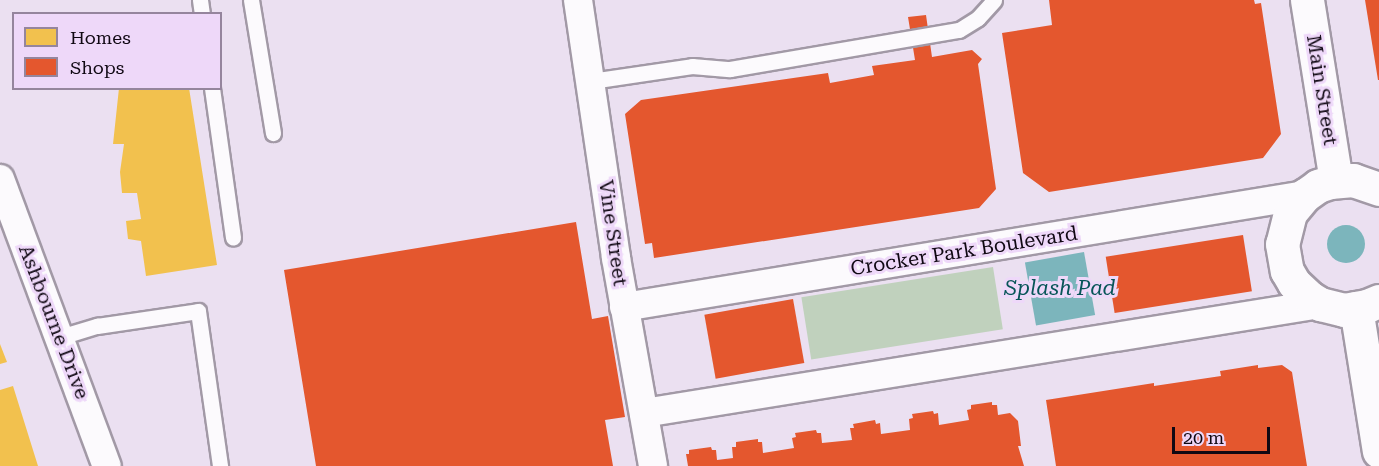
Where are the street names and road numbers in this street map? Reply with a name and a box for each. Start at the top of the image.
street label: Main Street [1301,33,1343,147]
street label: Vine Street [594,179,632,287]
street label: Crocker Park Boulevard [849,221,1079,281]
street label: Ashbourne Drive [14,241,94,403]

